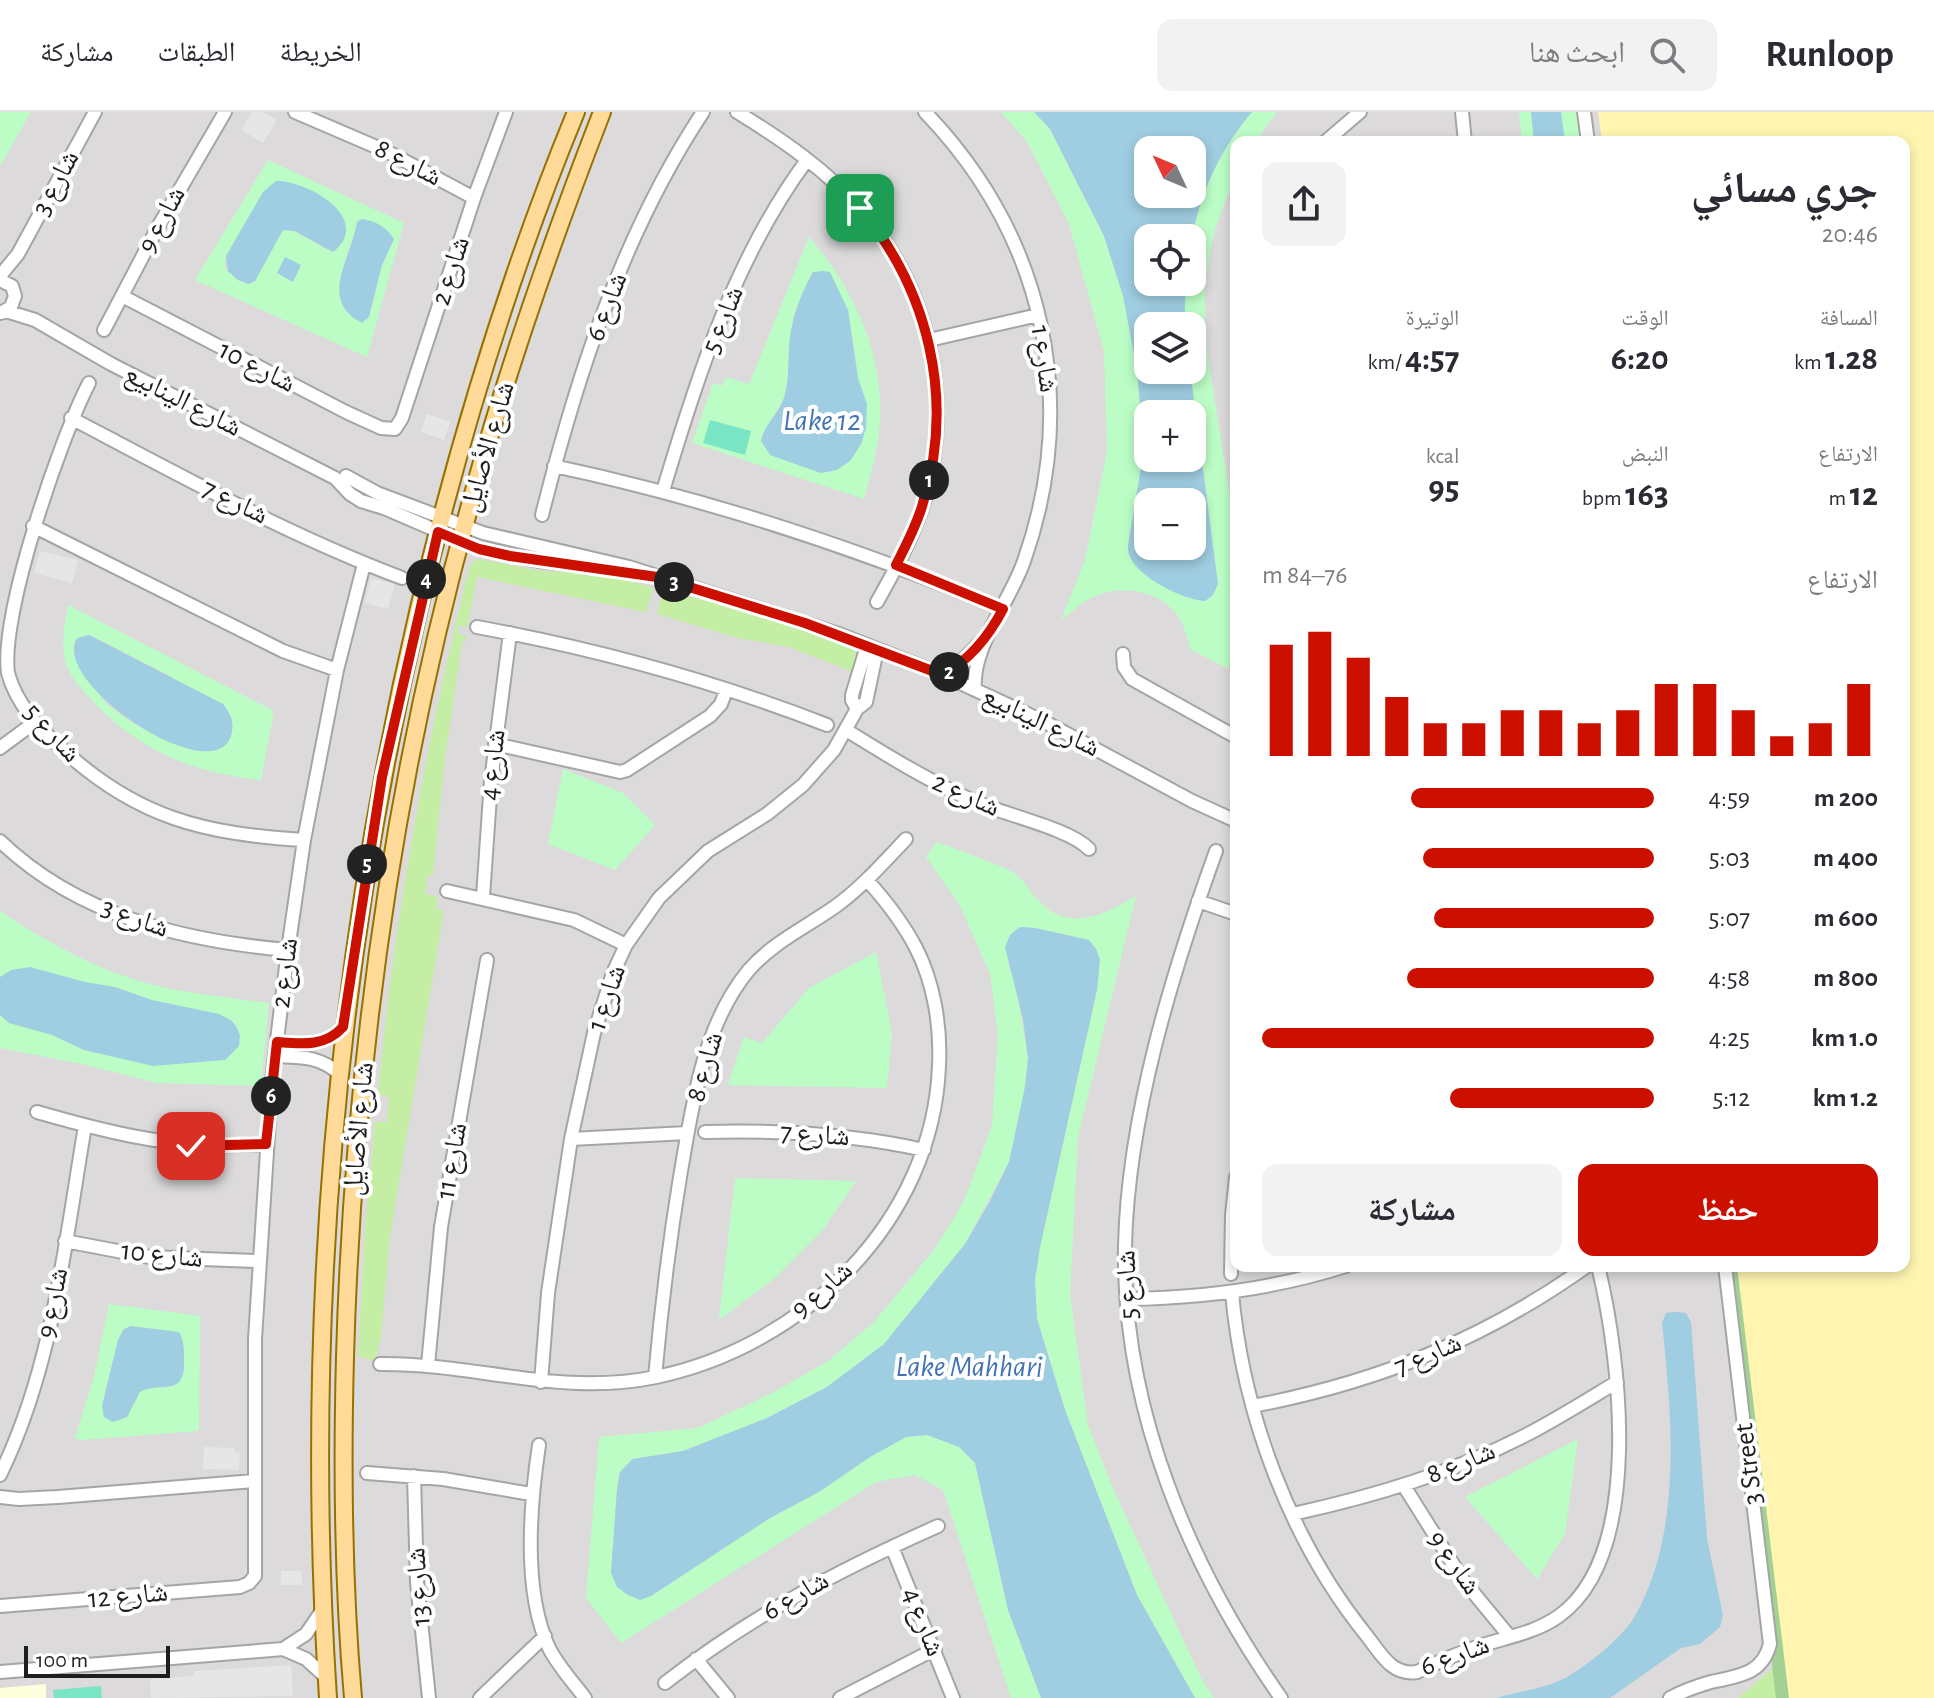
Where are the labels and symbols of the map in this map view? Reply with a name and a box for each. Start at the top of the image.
street label: شارع 8 [369,134,446,193]
north arrow [1134,136,1206,208]
street label: شارع 3 [27,146,86,221]
pin [826,174,894,242]
street label: شارع 9 [133,182,193,259]
street label: شارع 2 [427,233,477,310]
street label: شارع 6 [581,269,635,346]
street label: شارع 5 [697,282,751,358]
street label: شارع 1 [1023,324,1063,395]
street label: شارع 10 [213,336,300,400]
street label: شارع الينابيع [119,360,246,444]
street label: شارع الأصايل [455,378,522,516]
water label: Lake 12 [783,406,861,436]
pin: 1 [909,460,949,500]
street label: شارع 7 [197,474,272,532]
pin: 4 [406,559,446,599]
pin: 3 [654,562,694,602]
pin: 2 [929,652,969,692]
street label: شارع الينابيع [977,682,1104,764]
street label: شارع 5 [17,698,86,769]
street label: شارع 4 [475,728,513,802]
street label: شارع 2 [927,768,1004,824]
pin: 5 [347,844,387,884]
street label: شارع 3 [97,893,172,945]
street label: شارع 2 [267,936,305,1010]
street label: شارع 1 [583,962,633,1035]
street label: شارع 8 [682,1029,730,1106]
street label: شارع الأصايل [338,1061,381,1197]
pin: 6 [251,1076,291,1116]
pin [157,1112,225,1180]
street label: شارع 7 [779,1119,851,1153]
street label: شارع 11 [432,1121,474,1202]
street label: شارع 10 [119,1237,204,1275]
street label: شارع 5 [1112,1249,1146,1320]
street label: شارع 9 [786,1256,859,1325]
street label: شارع 9 [32,1265,75,1341]
street label: شارع 7 [1391,1329,1466,1383]
water label: Lake Mahhari [896,1352,1042,1382]
street label: 3 Street [1730,1422,1768,1506]
street label: شارع 8 [1423,1437,1500,1491]
street label: شارع 9 [1421,1526,1486,1601]
street label: شارع 13 [402,1546,438,1627]
street label: شارع 6 [758,1566,835,1628]
street label: شارع 12 [87,1579,169,1615]
street label: شارع 4 [895,1584,949,1661]
street label: شارع 6 [1417,1631,1494,1683]
scale bar [24,1642,170,1678]

